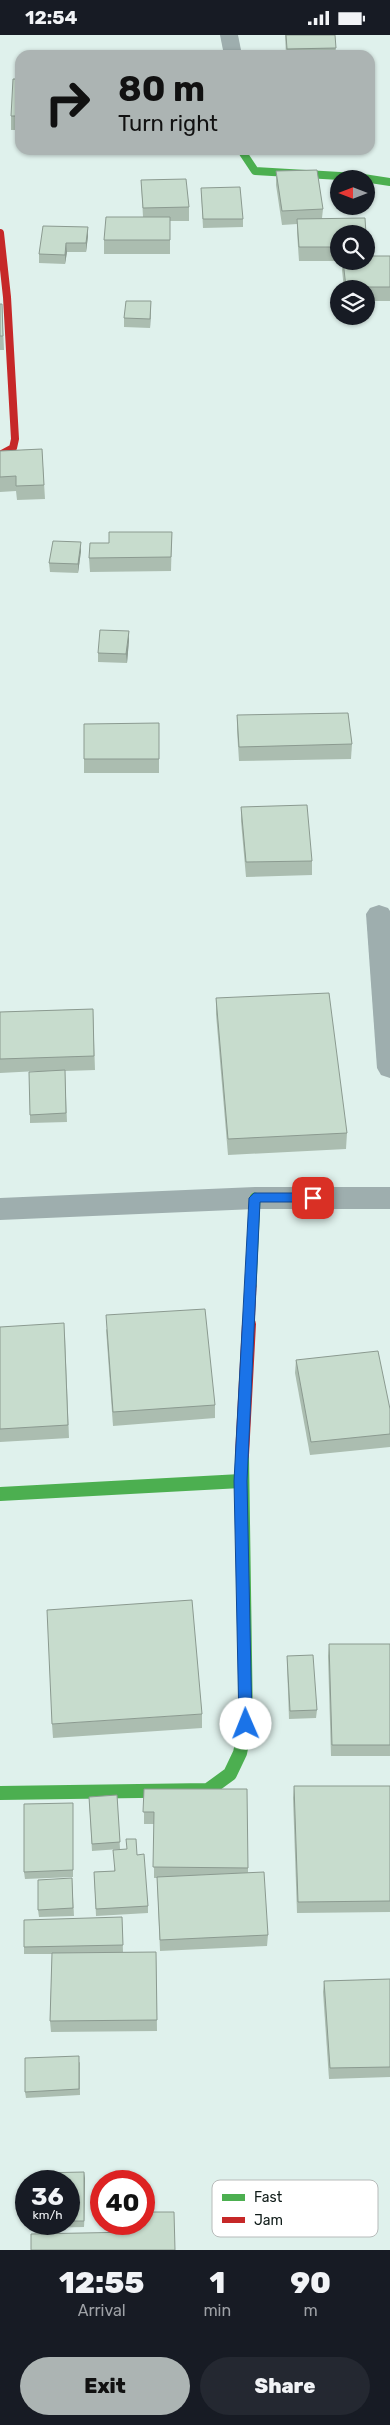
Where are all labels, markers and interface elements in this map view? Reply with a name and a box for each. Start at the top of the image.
text: 12:54 [25,6,78,29]
text: 80 m [118,68,205,110]
icon: right [35,70,100,135]
text: Turn right [118,110,218,137]
north arrow [330,170,375,215]
map controls [330,170,375,325]
button: search [330,225,375,270]
button: layers [330,280,375,325]
pin [292,1177,334,1219]
icon: arrive [299,1184,327,1212]
position arrow [219,1697,271,1749]
speed limit sign: 40 [90,2170,155,2235]
legend [212,2180,378,2237]
text: 36 [31,2182,64,2211]
text: Fast [254,2189,283,2206]
text: km/h [33,2208,62,2222]
text: Jam [254,2212,283,2229]
text: 12:55 [59,2265,144,2301]
text: 1 [209,2265,225,2301]
text: 90 [290,2265,331,2301]
text: Arrival [78,2301,126,2320]
text: min [203,2301,231,2320]
text: m [303,2301,318,2320]
button: Exit [20,2357,190,2415]
button: Share [200,2357,370,2415]

